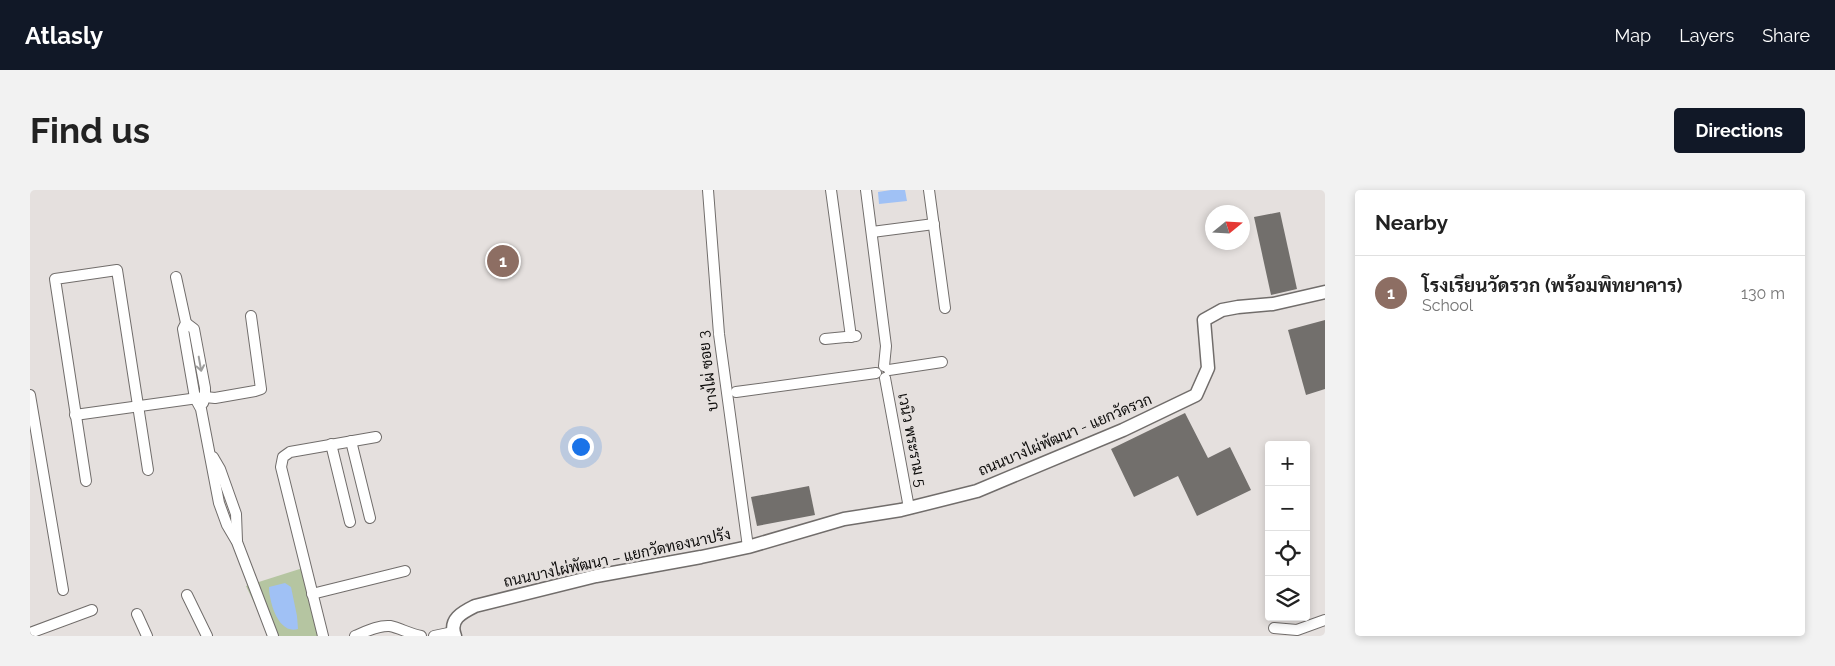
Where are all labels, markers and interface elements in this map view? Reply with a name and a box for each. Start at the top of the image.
text: Atlasly [25,21,103,50]
text: Map [1615,25,1651,46]
text: Layers [1679,25,1734,46]
text: Share [1762,25,1810,46]
button: Directions [1674,108,1805,153]
text: Find us [30,110,150,151]
north arrow [1205,205,1250,250]
text: Nearby [1375,210,1448,235]
pin: 1 [487,242,519,280]
text: โรงเรียนวัดรวก (พร้อมพิทยาคาร) [1422,274,1682,296]
text: 1 [1387,284,1395,303]
text: 130 m [1741,284,1785,303]
text: School [1422,296,1473,315]
street label: บางไผ่ ซอย 3 [693,330,722,413]
one-way arrow [196,356,206,372]
street label: ถนนบางไผ่พัฒนา - แยกวัดรวก [975,389,1155,480]
street label: เวนิว พระราม 5 [894,392,930,488]
your location [568,434,594,460]
map controls [1265,441,1310,621]
button: + [1265,441,1310,486]
button: − [1265,486,1310,531]
street label: ถนนบางไผ่พัฒนา – แยกวัดทองนาปรัง [502,524,732,591]
button: locate [1265,531,1310,576]
button: layers [1265,576,1310,621]

